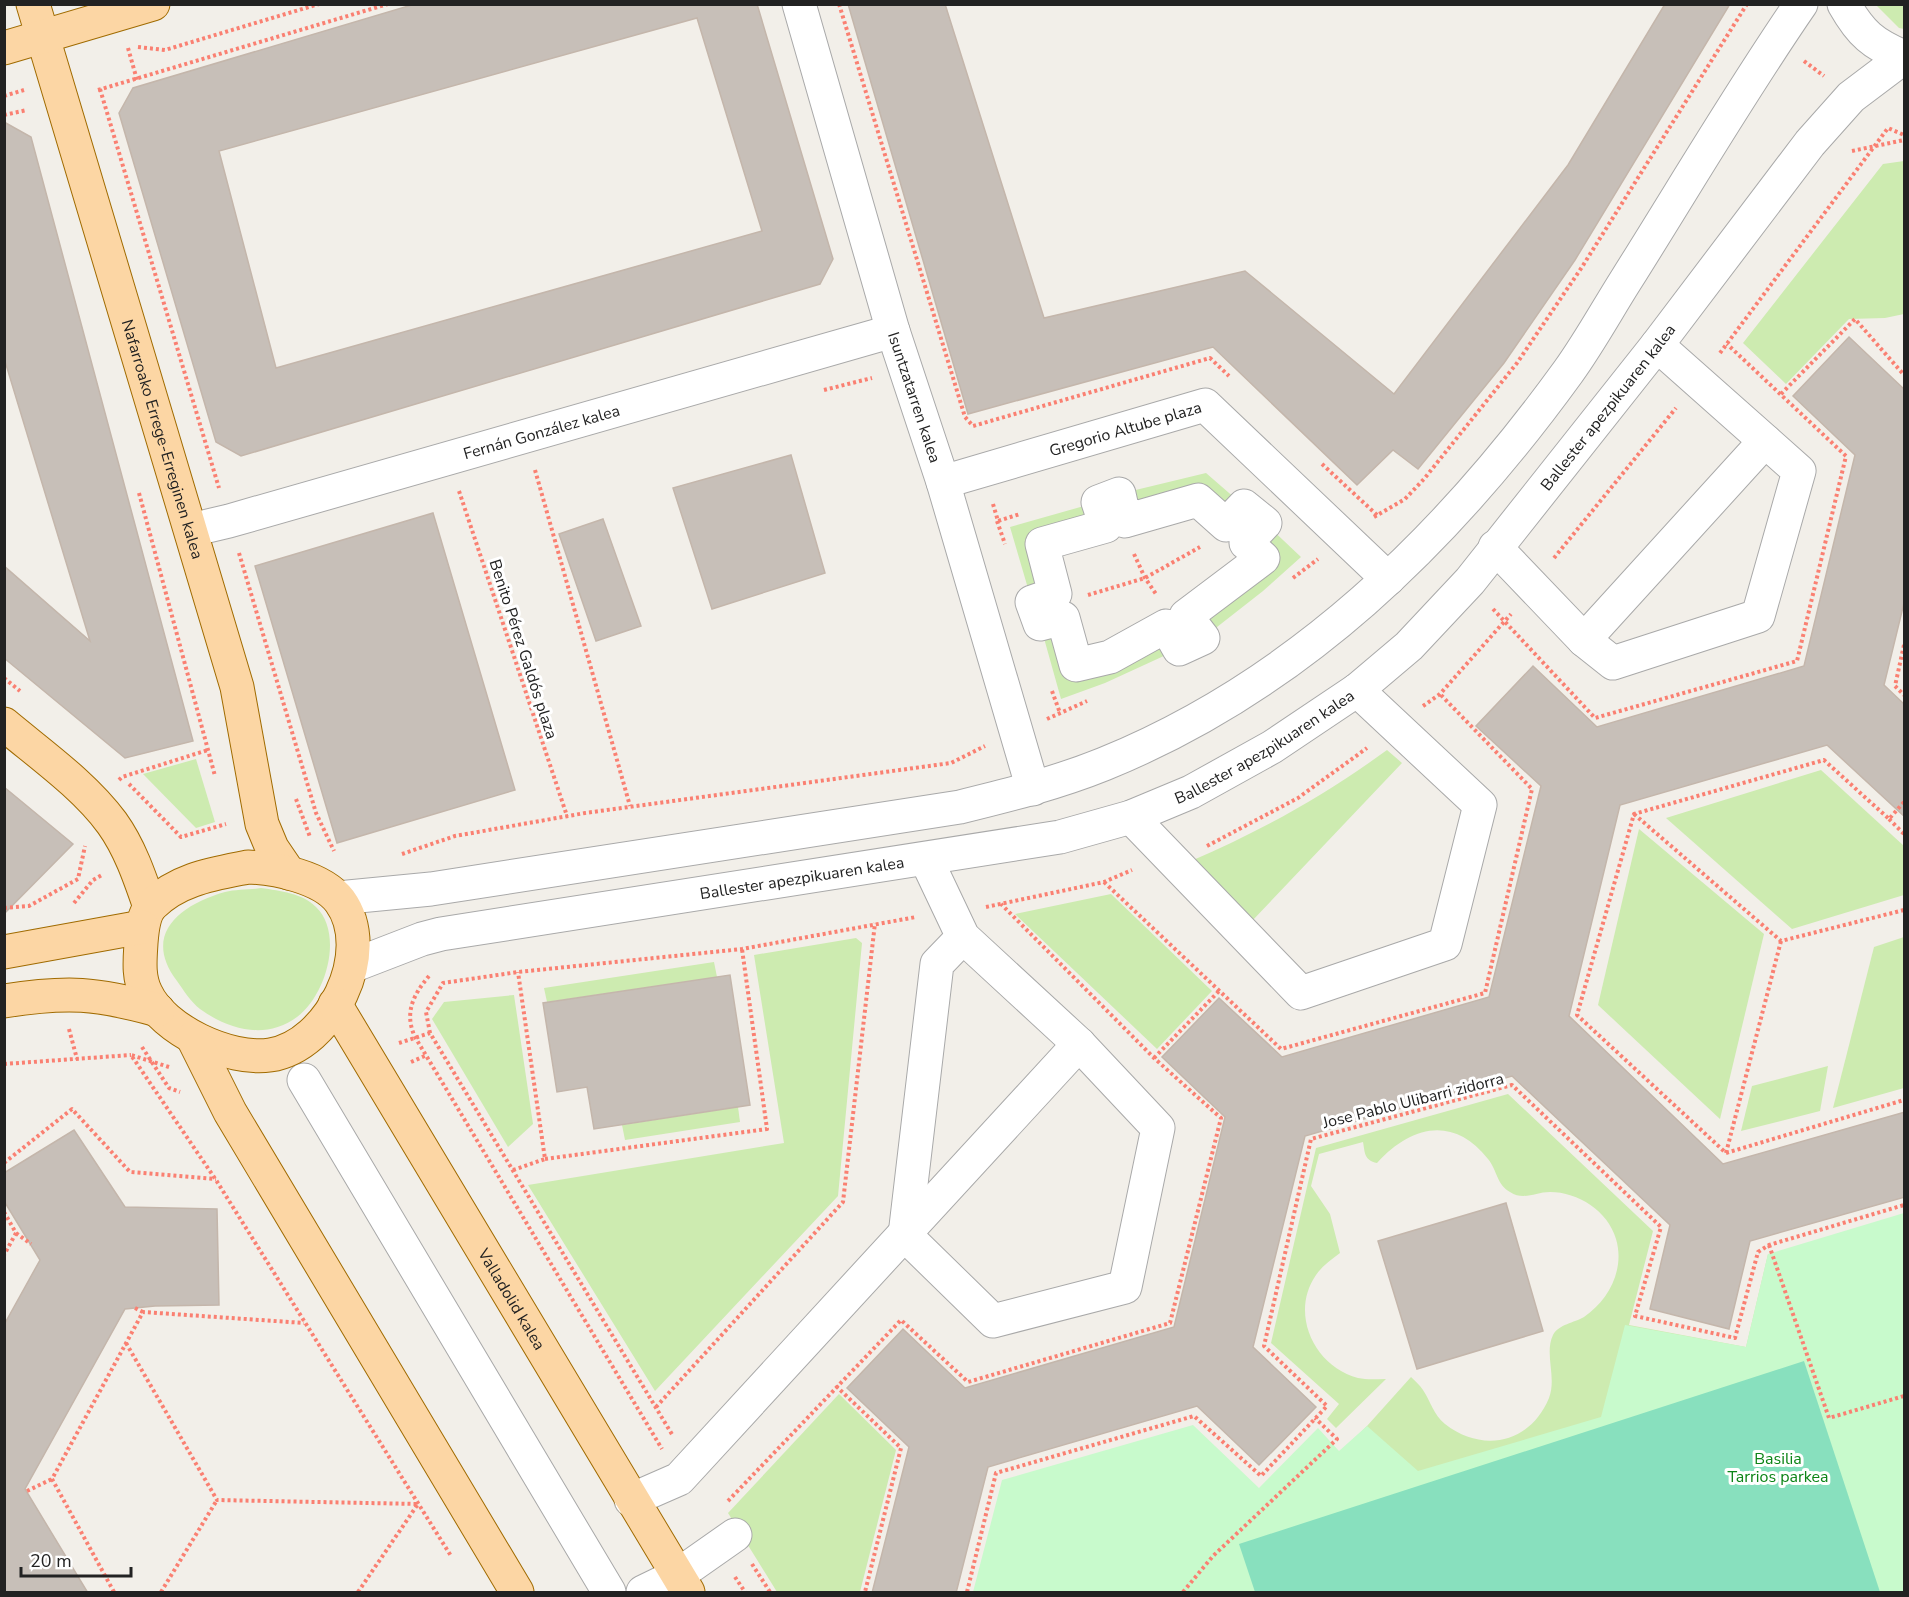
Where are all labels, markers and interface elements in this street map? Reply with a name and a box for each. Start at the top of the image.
street label: Nafarroako Errege-Erreginen kalea [116,317,208,562]
street label: Ballester apezpikuaren kalea [1536,320,1681,496]
street label: Isuntzatarren kalea [882,329,946,466]
street label: Gregorio Altube plaza [1047,397,1204,462]
street label: Fernán González kalea [461,400,622,465]
street label: Benito Pérez Galdós plaza [484,557,563,742]
street label: Ballester apezpikuaren kalea [1171,685,1359,810]
street label: Ballester apezpikuaren kalea [698,852,906,905]
street label: Jose Pablo Ulibarri zidorra [1319,1068,1506,1134]
street label: Valladolid kalea [472,1244,550,1354]
park label: Basilia Tarrios parkea [1727,1448,1829,1488]
scale bar [21,1540,130,1578]
text: 20 m [30,1549,72,1573]

